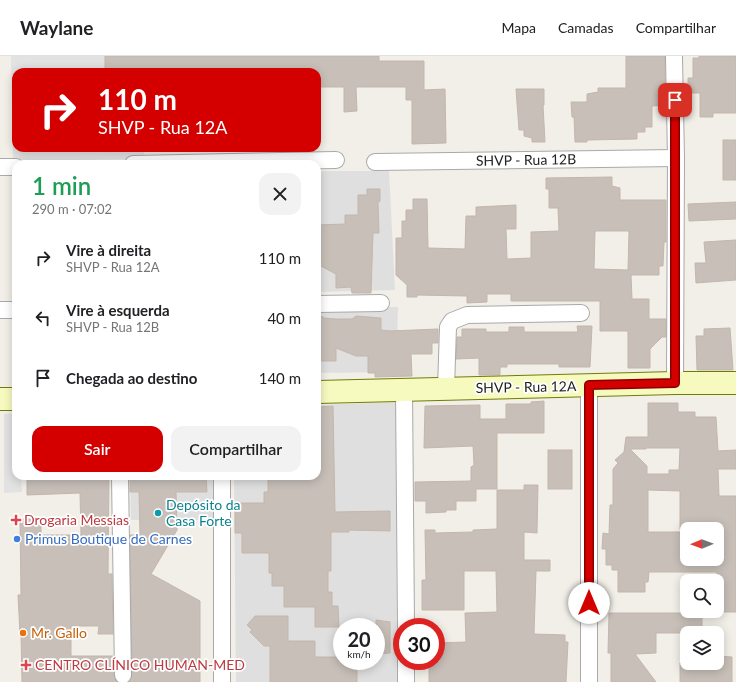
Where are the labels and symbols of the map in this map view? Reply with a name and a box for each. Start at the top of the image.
pin [658,83,692,117]
street label: SHVP - Rua 12B [476,150,576,169]
street label: SHVP - Rua 12A [475,377,577,396]
place label: Depósito da Casa Forte [166,496,240,529]
marker: Depósito da Casa Forte [153,508,163,518]
place label: Drogaria Messias [24,511,129,528]
marker: Drogaria Messias [11,515,21,525]
north arrow [680,522,724,566]
place label: Primus Boutique de Carnes [25,530,192,547]
marker: Primus Boutique de Carnes [12,534,22,544]
position arrow [568,582,610,624]
speed limit sign: 30 [393,618,445,670]
place label: Mr. Gallo [31,624,87,641]
marker: Mr. Gallo [18,628,28,638]
place label: CENTRO CLÍNICO HUMAN-MED [35,656,245,673]
marker: CENTRO CLÍNICO HUMAN-MED [20,659,32,671]

